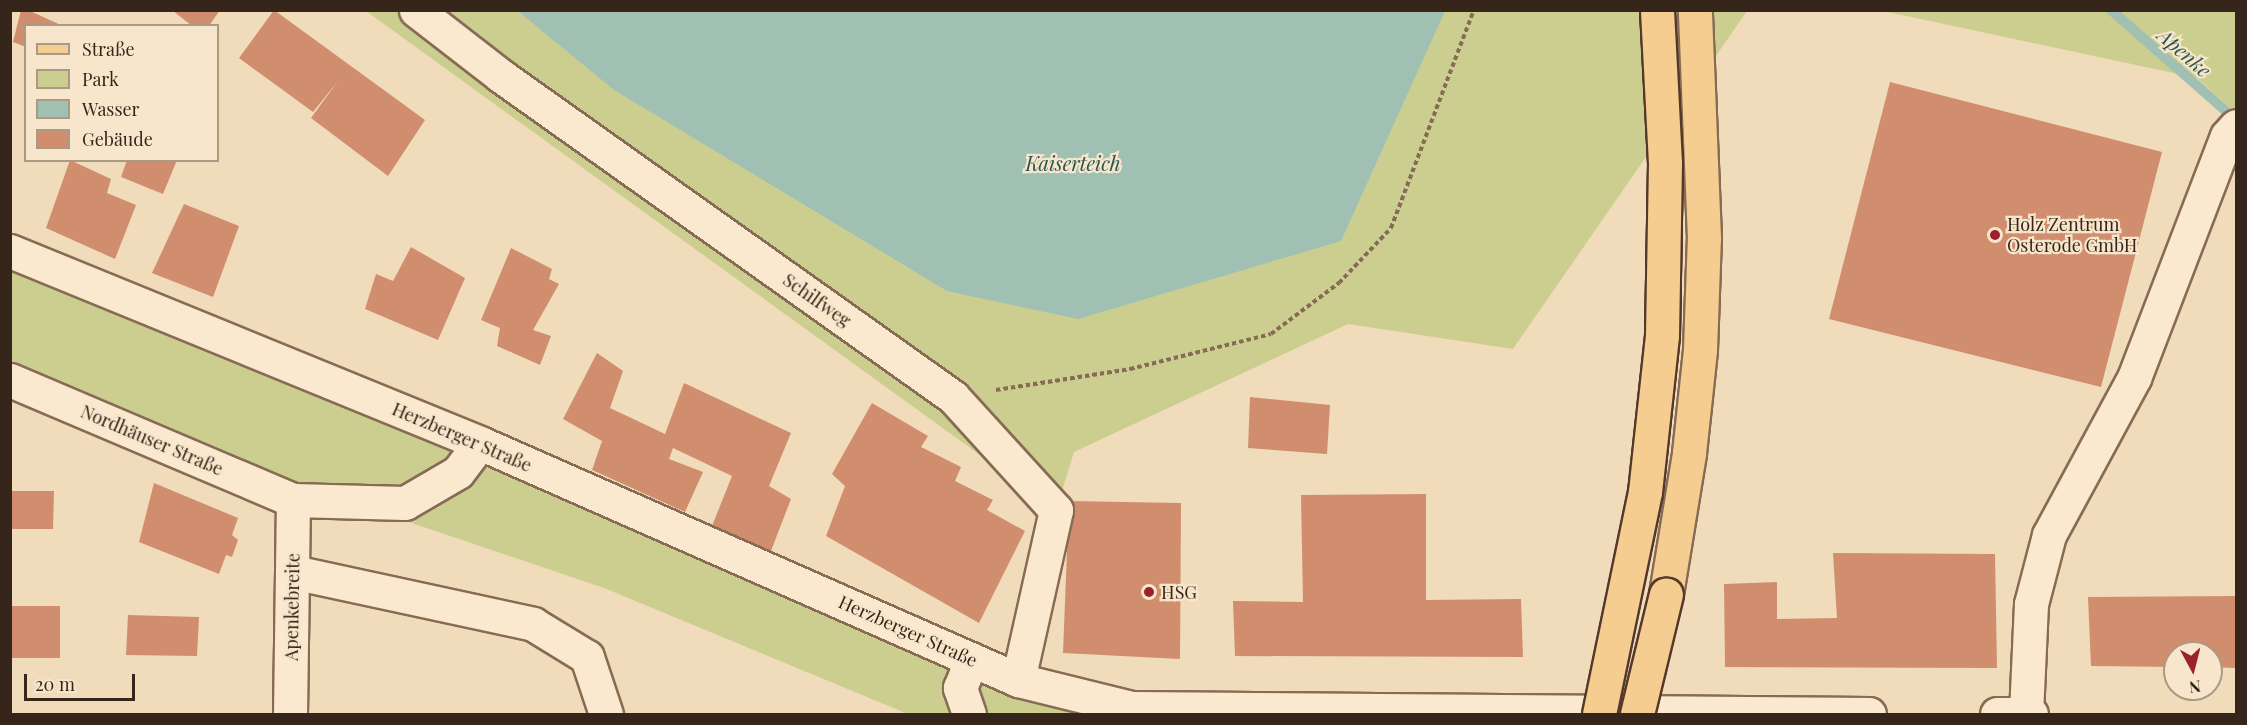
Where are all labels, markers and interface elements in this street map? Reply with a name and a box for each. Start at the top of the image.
water label: Apenke [2154,22,2216,82]
legend [24,24,219,162]
text: Straße [82,37,135,61]
text: Park [82,67,119,91]
text: Wasser [82,97,140,121]
text: Gebäude [82,127,153,151]
water label: Kaiserteich [1025,150,1121,174]
place label: Holz Zentrum Osterode GmbH [2007,214,2137,256]
marker: Holz Zentrum Osterode GmbH [1988,228,2002,242]
street label: Schilfweg [779,269,855,331]
street label: Herzberger Straße [389,398,535,476]
street label: Nordhäuser Straße [78,400,226,480]
street label: Apenkebreite [280,553,304,661]
place label: HSG [1161,581,1197,603]
marker: HSG [1142,585,1156,599]
street label: Herzberger Straße [835,591,981,671]
north arrow [2163,641,2223,701]
scale bar [27,662,138,700]
text: 20 m [35,672,75,696]
text: N [2188,676,2202,699]

